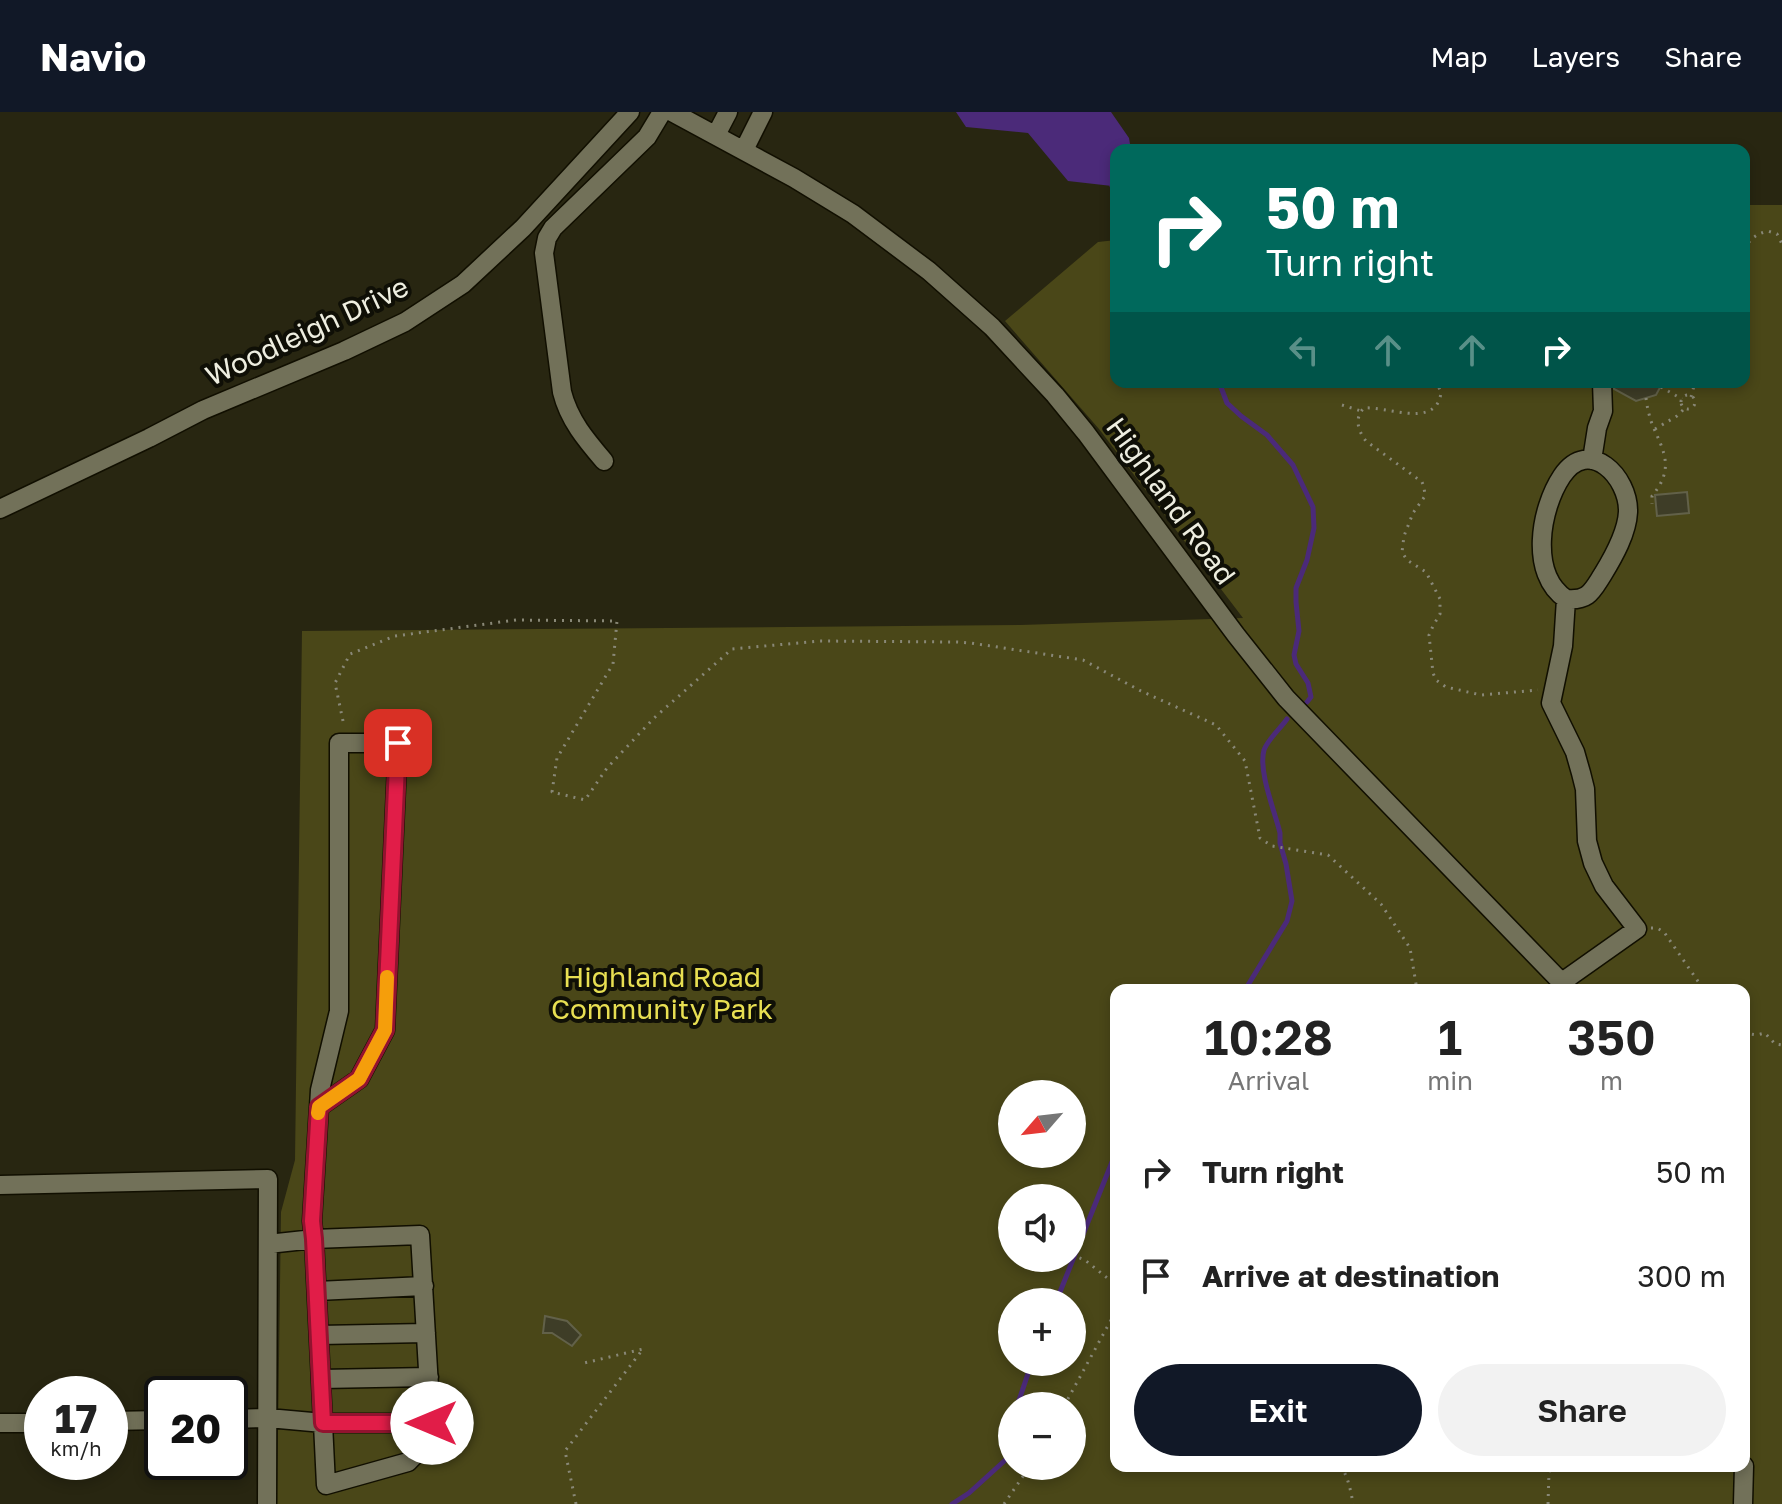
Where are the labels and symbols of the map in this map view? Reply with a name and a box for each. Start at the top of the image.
street label: Woodleigh Drive [200,269,413,392]
street label: Highland Road [1100,411,1243,591]
pin [364,709,432,777]
park label: Highland Road Community Park [551,960,773,1025]
north arrow [998,1080,1086,1168]
speed limit sign: 20 [144,1376,248,1480]
position arrow [390,1381,474,1465]

